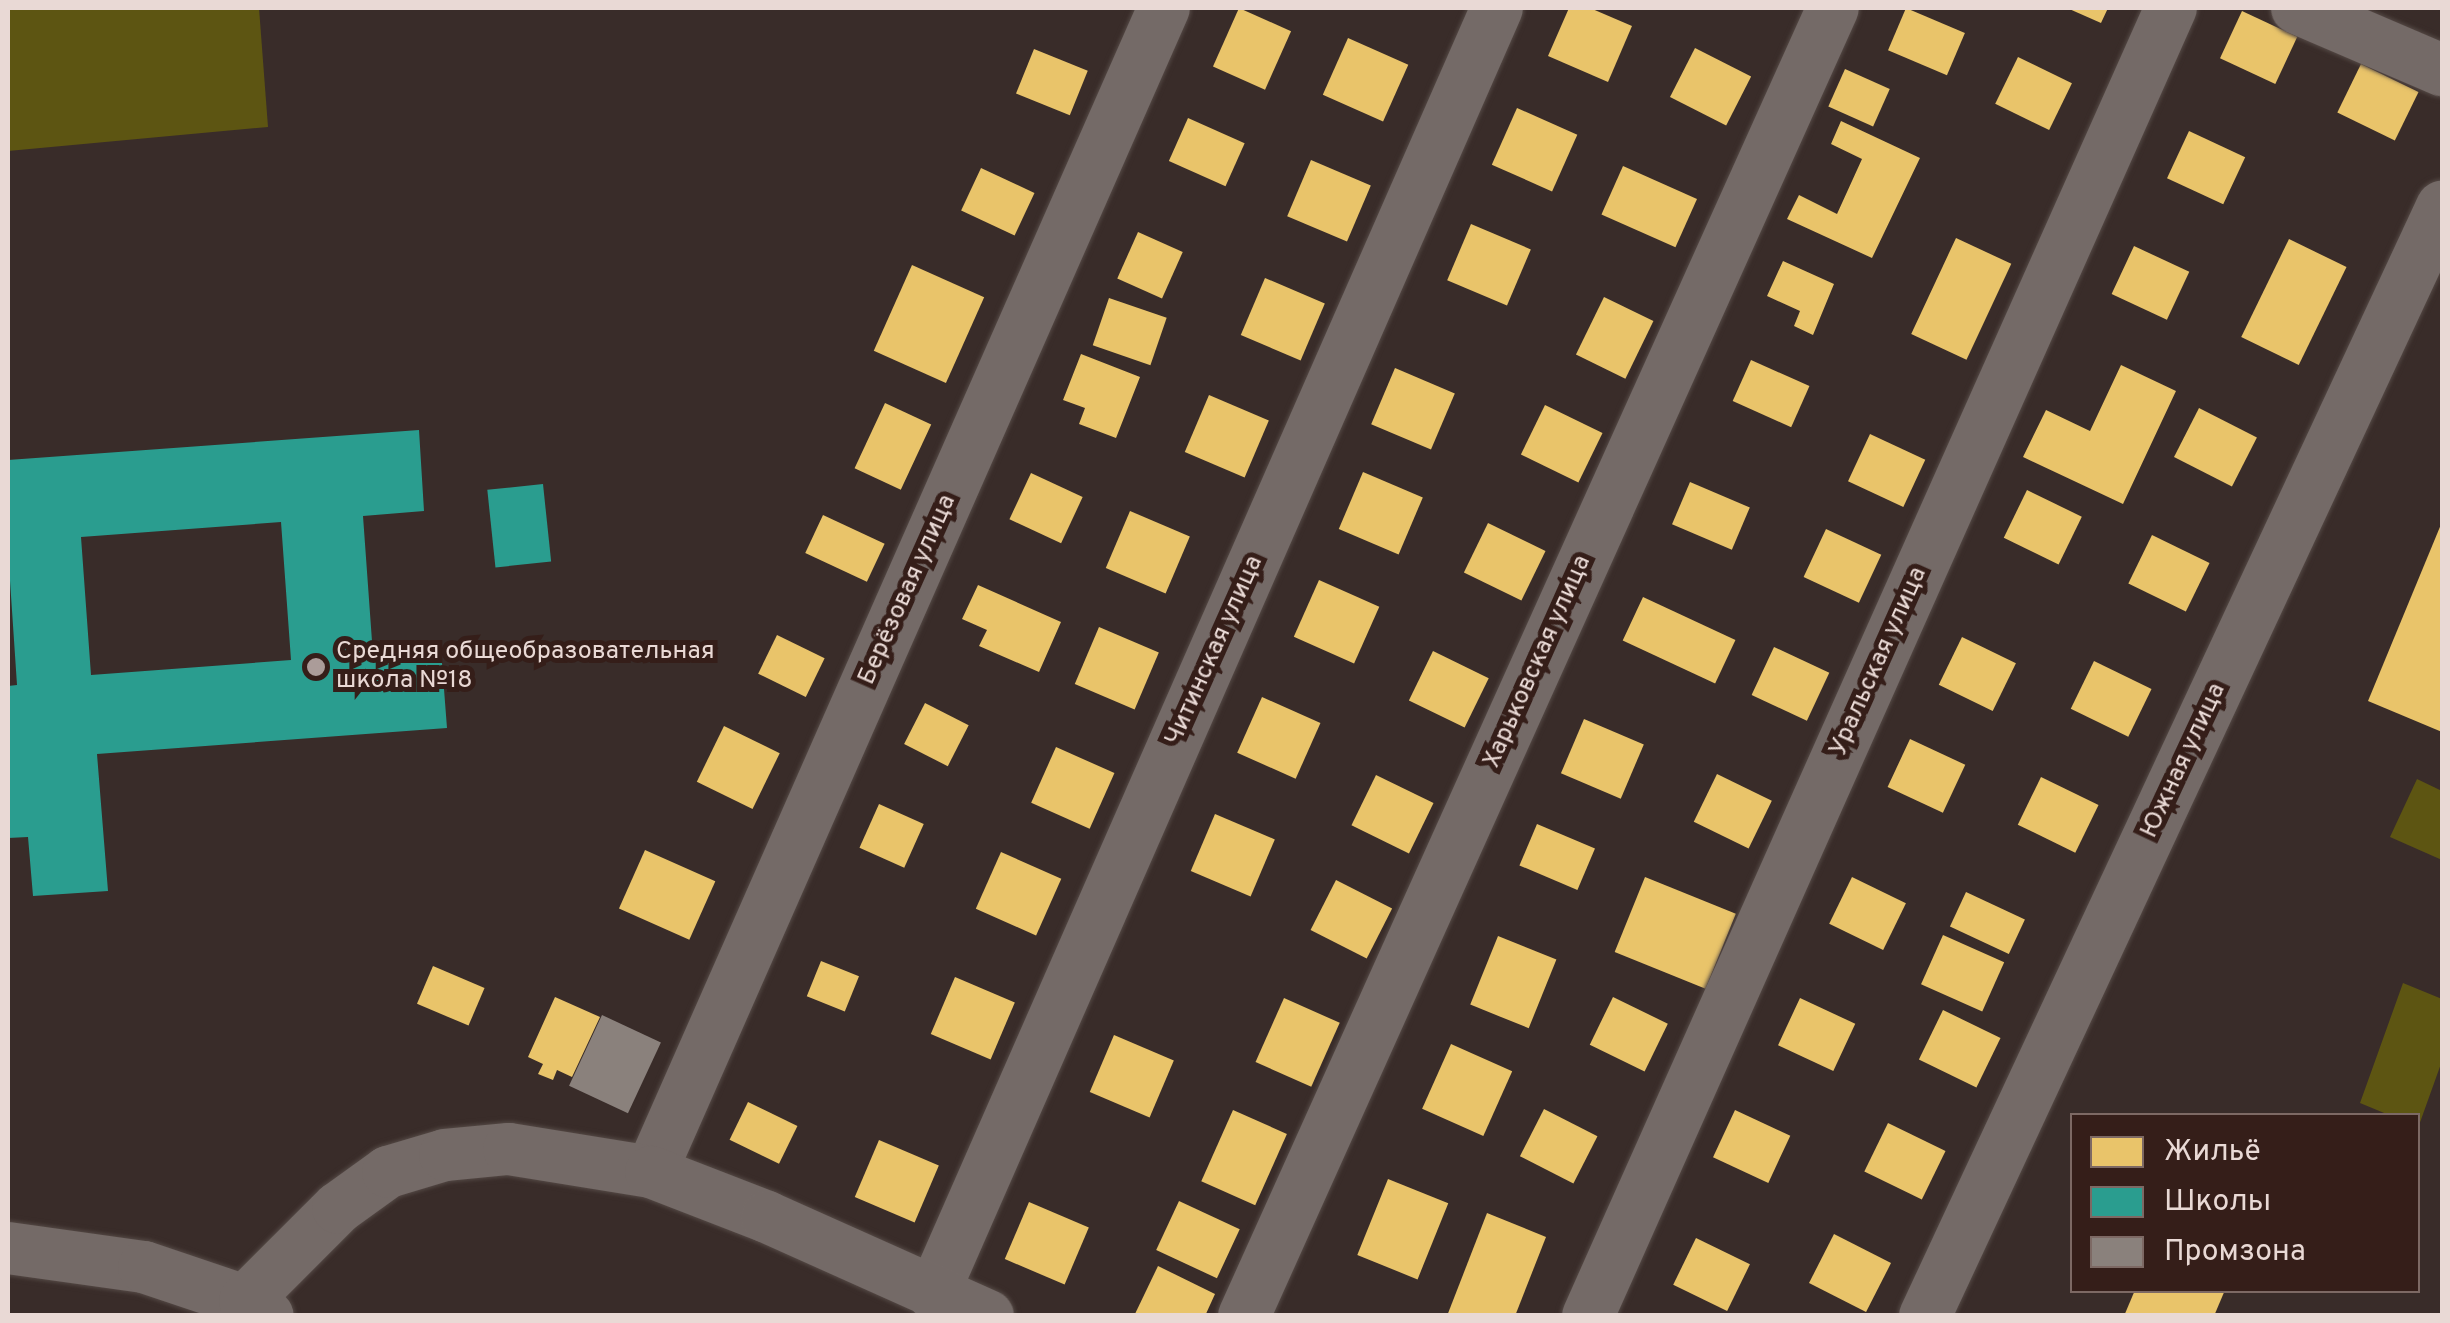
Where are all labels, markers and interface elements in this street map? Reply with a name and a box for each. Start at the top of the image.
street label: Берёзовая улица [853,490,963,690]
street label: Читинская улица [1160,551,1270,751]
street label: Харьковская улица [1478,551,1598,773]
street label: Уральская улица [1824,563,1934,761]
place label: Средняя общеобразовательная школа №18 [336,638,715,697]
marker: Средняя общеобразовательная школа №18 [305,656,327,678]
street label: Южная улица [2135,679,2233,843]
legend [2070,1113,2420,1293]
text: Жильё [2164,1134,2261,1171]
text: Школы [2164,1184,2271,1221]
text: Промзона [2164,1234,2306,1271]

